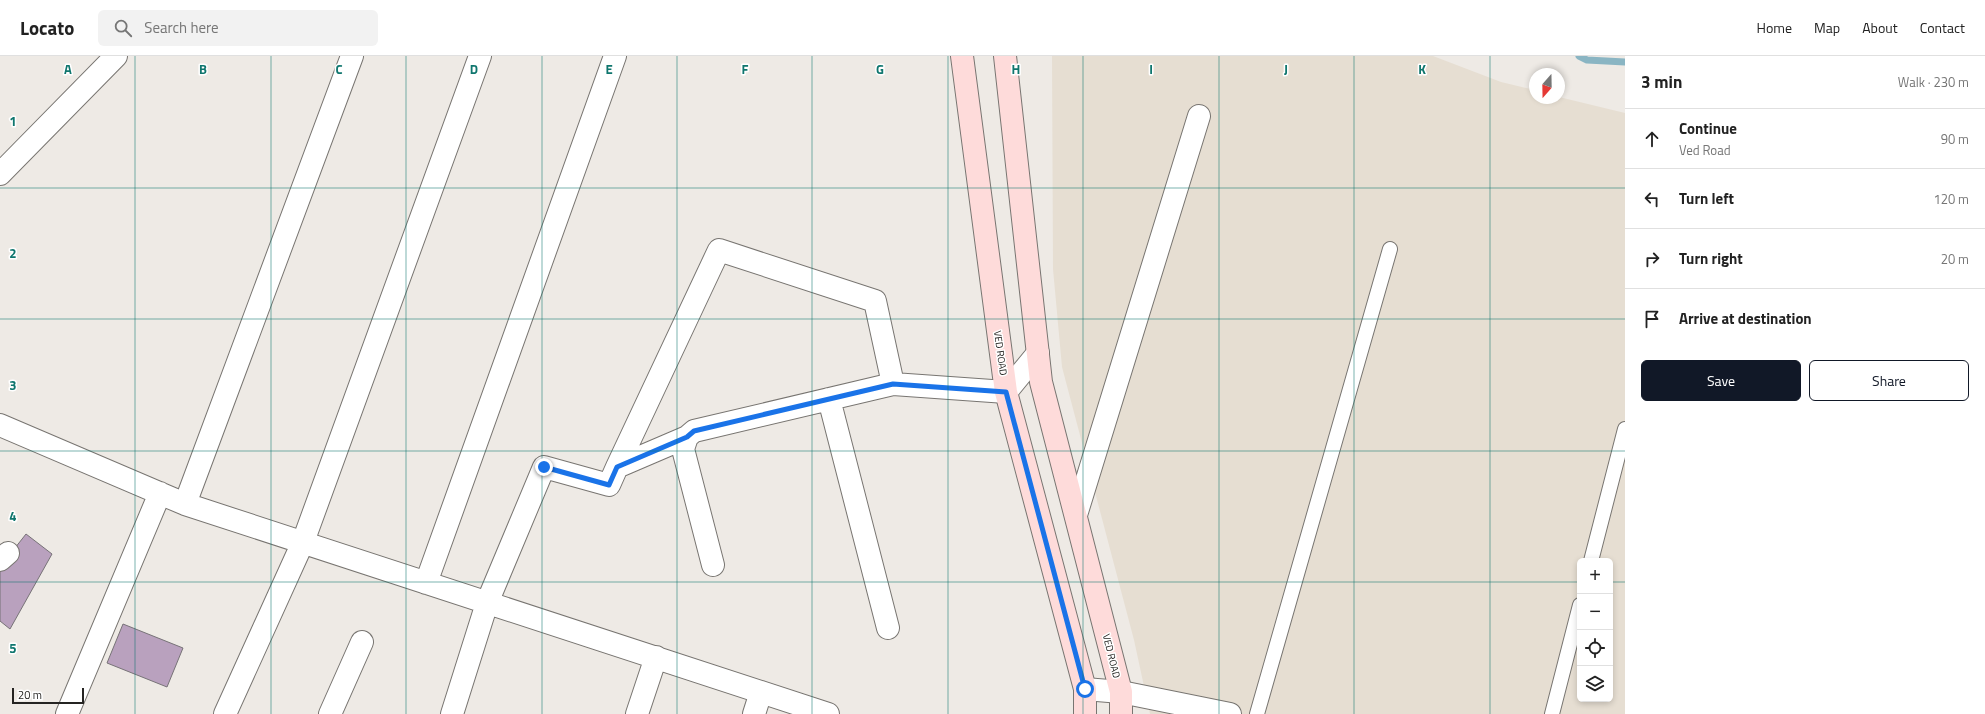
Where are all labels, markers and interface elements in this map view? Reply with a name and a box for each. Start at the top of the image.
search box [98,10,378,46]
text: Locato [20,13,74,42]
text: Search here [144,16,219,39]
icon: search [112,17,134,39]
text: Home [1757,17,1792,38]
text: Map [1814,17,1840,38]
text: About [1862,17,1898,38]
text: Contact [1920,17,1965,38]
text: A [64,59,72,79]
text: B [199,59,207,79]
text: C [335,59,343,79]
text: D [470,59,478,79]
text: E [605,59,613,79]
text: F [742,59,749,79]
text: G [876,59,884,79]
text: H [1012,59,1020,79]
text: I [1149,59,1153,79]
text: J [1284,59,1288,79]
text: K [1418,59,1426,79]
north arrow [1529,68,1565,104]
text: 3 min [1641,69,1682,95]
text: Walk · 230 m [1898,72,1969,92]
text: 1 [9,111,17,131]
text: Continue [1679,117,1737,140]
icon: ahead [1641,128,1663,150]
text: 90 m [1941,129,1969,149]
text: Ved Road [1679,140,1731,160]
text: Turn left [1679,187,1734,210]
icon: left [1641,188,1663,210]
text: 120 m [1933,189,1969,209]
text: 2 [9,243,17,263]
text: Turn right [1679,247,1743,270]
icon: right [1641,248,1663,270]
text: 20 m [1941,249,1969,269]
text: Arrive at destination [1679,307,1812,330]
icon: arrive [1641,308,1663,330]
street label: VED ROAD [990,330,1011,376]
button: Save [1641,360,1801,401]
button: Share [1809,360,1969,401]
text: 3 [9,375,17,395]
route end [535,458,553,476]
text: 4 [9,506,17,526]
map controls [1577,558,1613,702]
button: + [1577,558,1613,594]
button: − [1577,594,1613,630]
button: locate [1577,630,1613,666]
street label: VED ROAD [1099,632,1124,680]
text: 5 [9,638,17,658]
button: layers [1577,666,1613,702]
route start [1076,680,1094,698]
scale bar [12,686,84,705]
text: 20 m [18,687,42,703]

